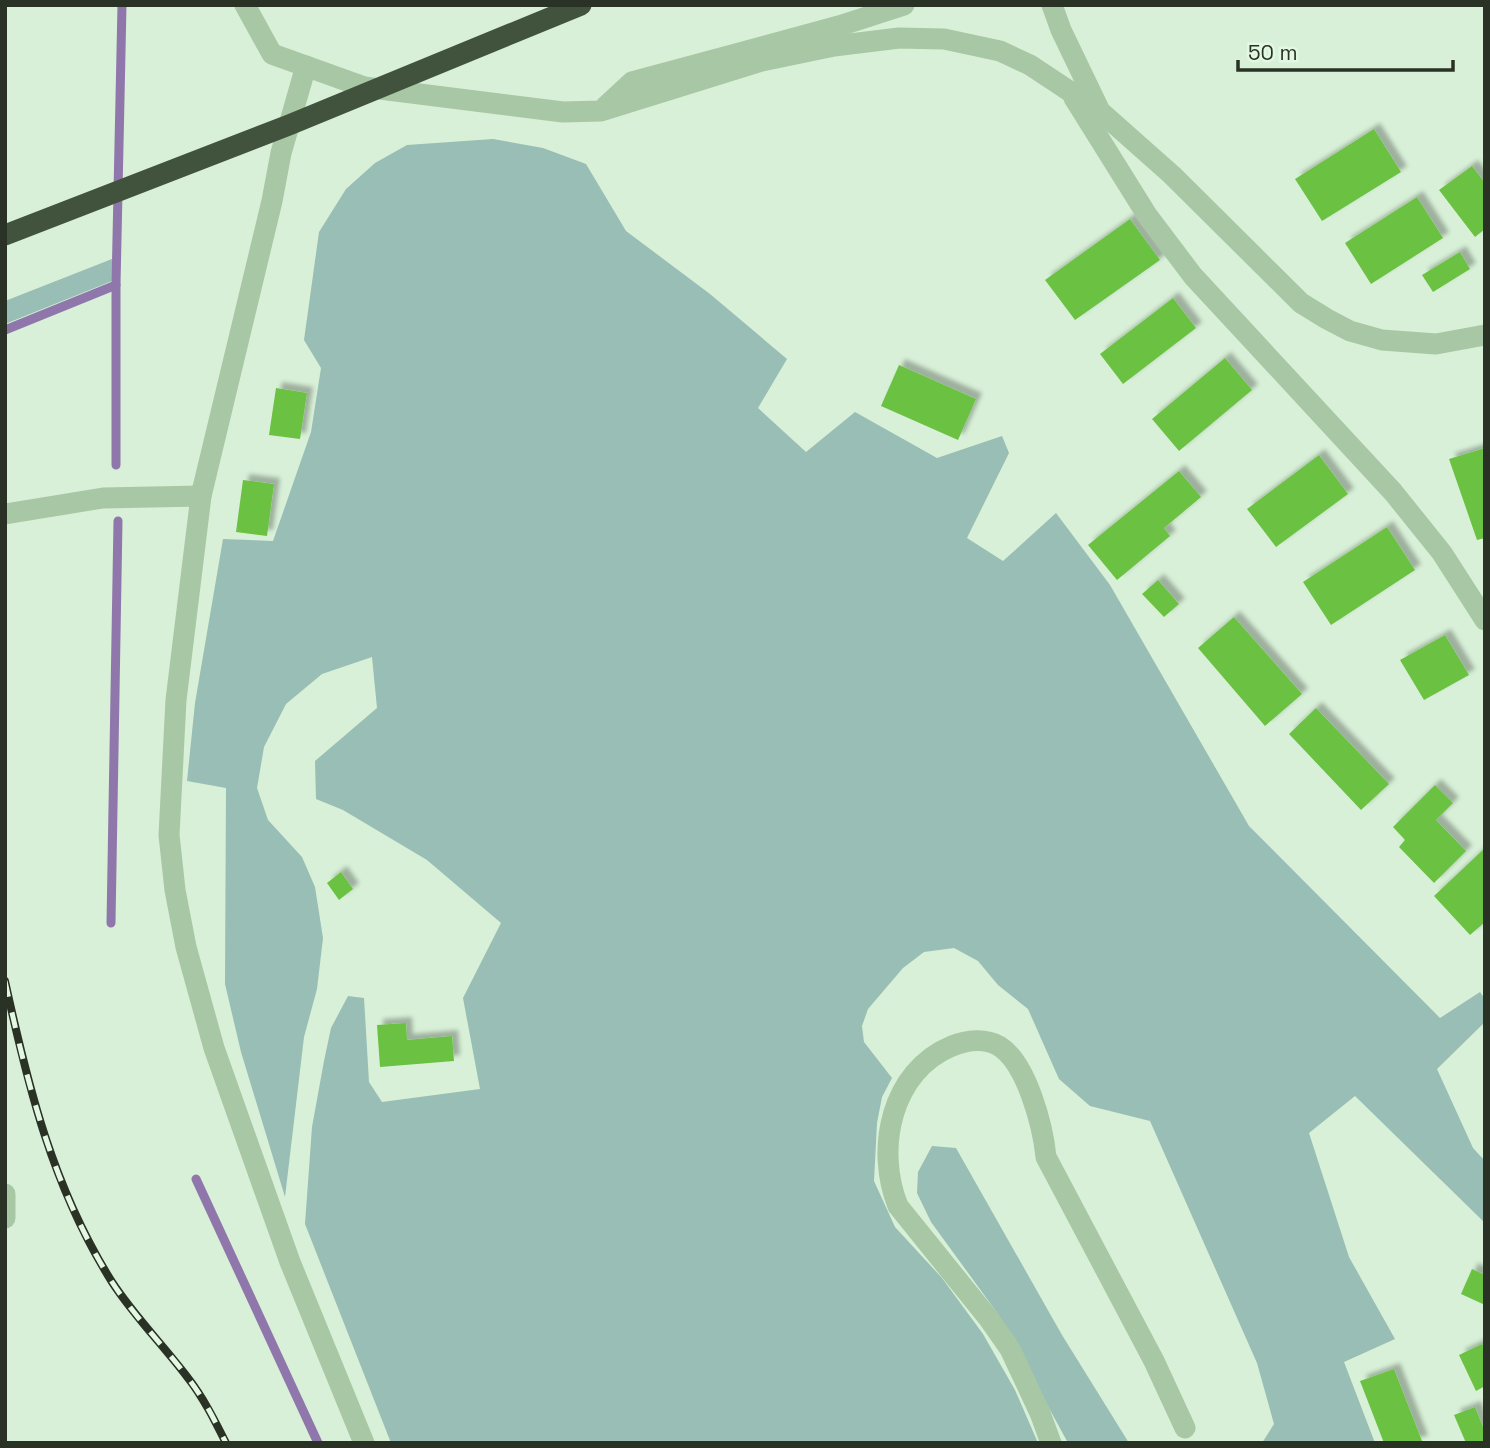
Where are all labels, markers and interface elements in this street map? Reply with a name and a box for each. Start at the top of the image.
scale bar [1238,28,1453,72]
text: 50 m [1248,39,1298,66]

